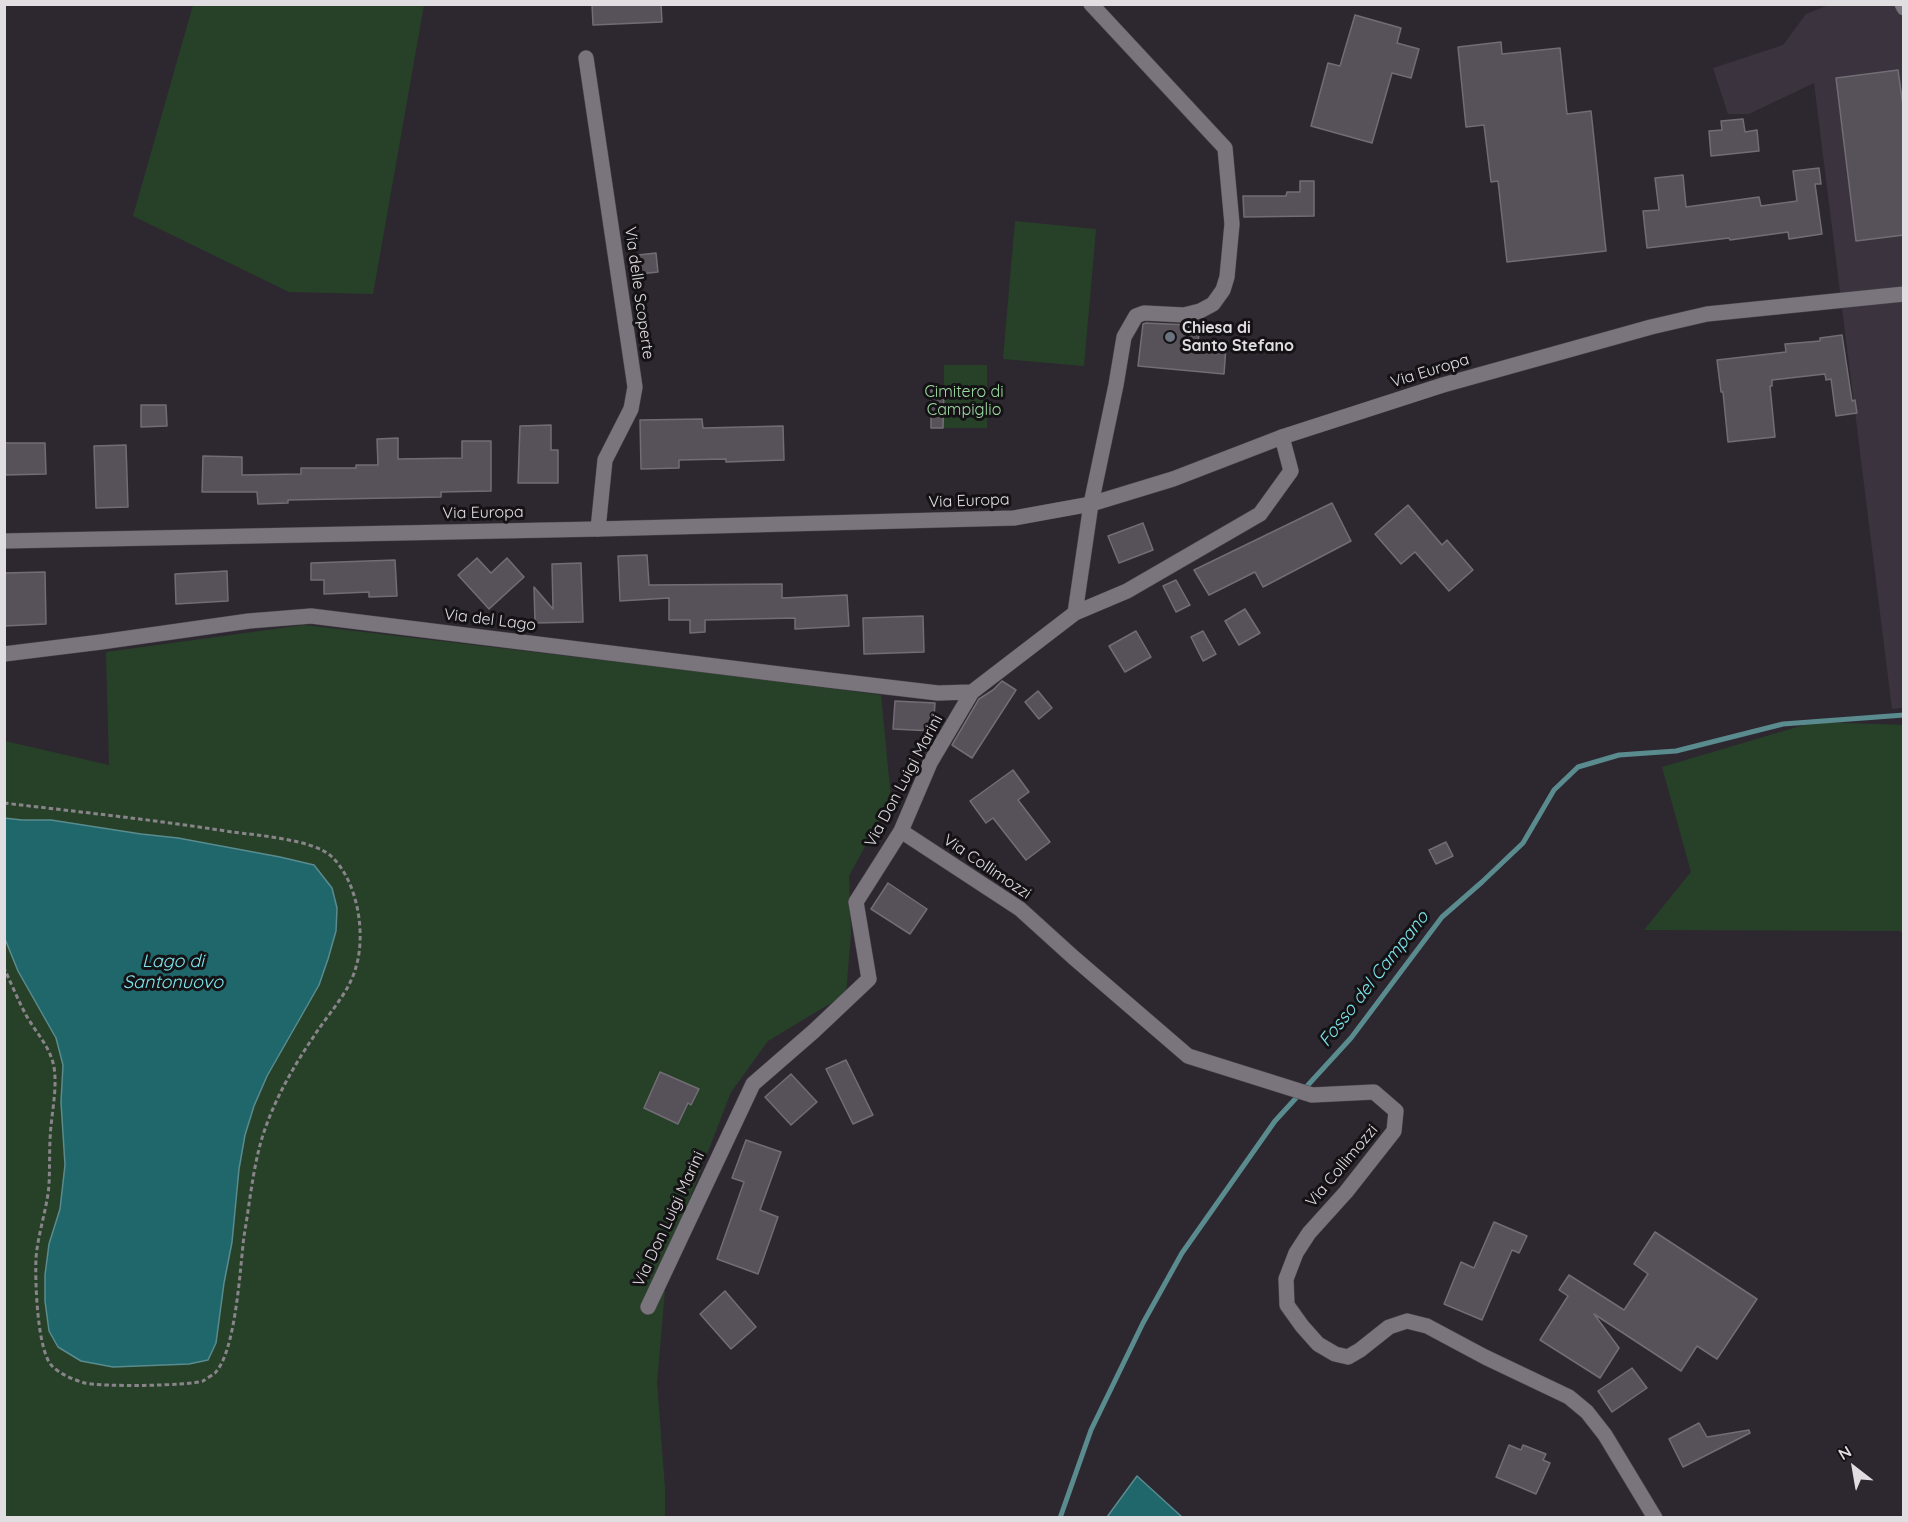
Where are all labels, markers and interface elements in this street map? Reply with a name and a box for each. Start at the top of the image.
street label: Via delle Scoperte [620,225,658,361]
place label: Chiesa di Santo Stefano [1182,318,1294,356]
marker: Chiesa di Santo Stefano [1163,330,1177,344]
street label: Via Europa [1388,350,1472,392]
park label: Cimitero di Campiglio [924,382,1004,420]
street label: Via Europa [928,490,1010,512]
street label: Via Europa [442,503,524,523]
street label: Via del Lago [443,605,537,635]
street label: Via Don Luigi Marini [861,712,947,850]
street label: Via Collimozzi [939,831,1035,903]
water label: Fosso del Campano [1314,907,1434,1051]
water label: Lago di Santonuovo [123,951,223,994]
street label: Via Collimozzi [1302,1121,1382,1211]
street label: Via Don Luigi Marini [629,1148,709,1290]
north arrow [1824,1438,1884,1498]
text: N [1835,1441,1855,1464]

